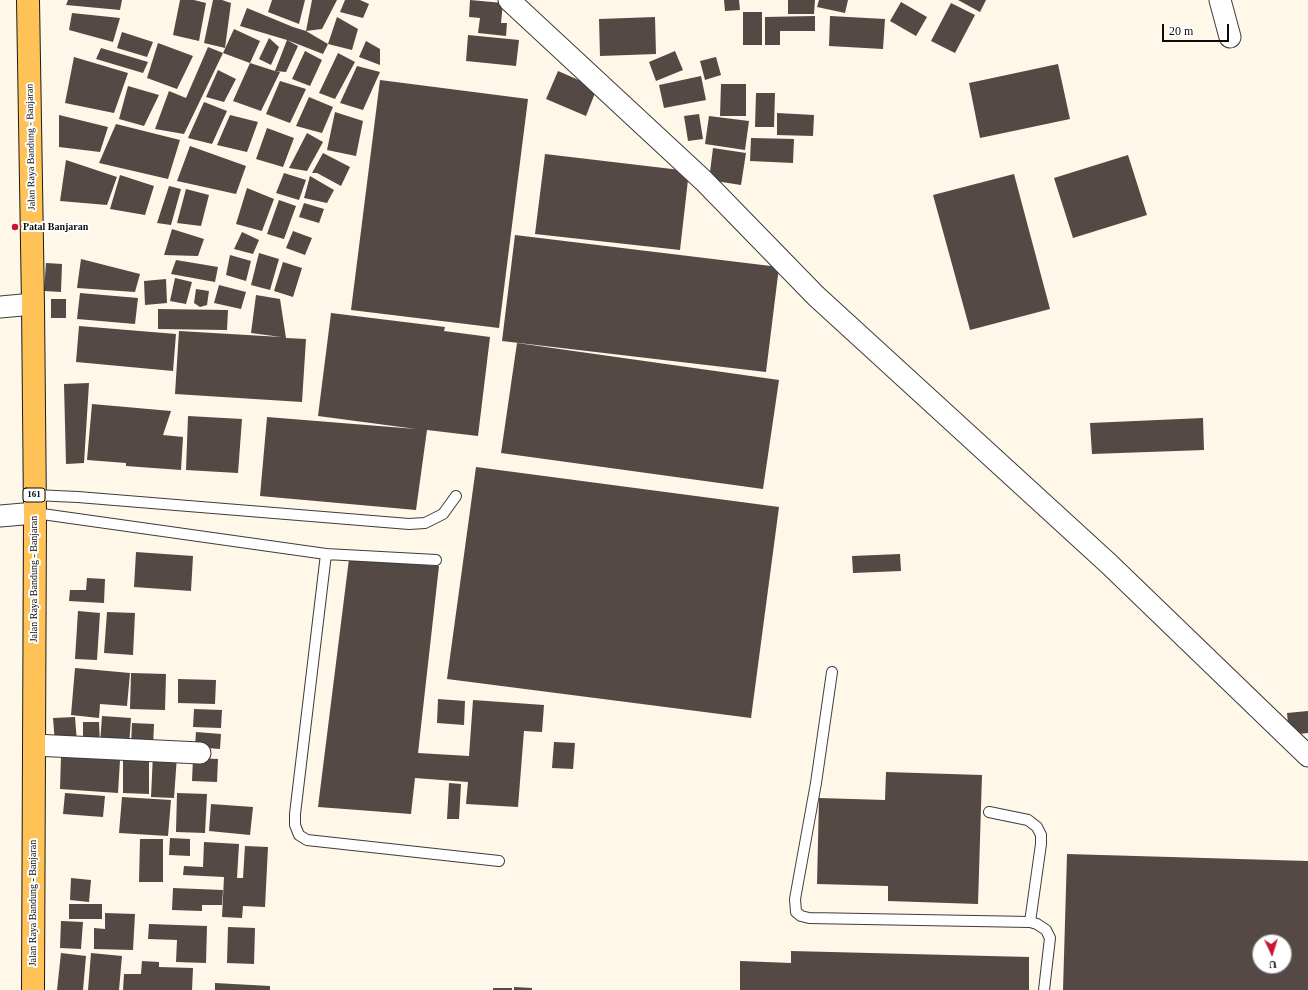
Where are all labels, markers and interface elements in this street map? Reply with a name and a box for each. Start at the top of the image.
scale bar [1164,16,1231,42]
text: 20 m [1169,24,1193,38]
street label: Jalan Raya Bandung - Banjaran [24,84,38,210]
place label: Patal Banjaran [23,221,88,233]
marker: Patal Banjaran [10,222,20,232]
road number: 161 [23,488,45,502]
street label: Jalan Raya Bandung - Banjaran [28,516,40,642]
street label: Jalan Raya Bandung - Banjaran [27,840,39,966]
north arrow [1252,934,1292,974]
text: U [1268,959,1277,971]

